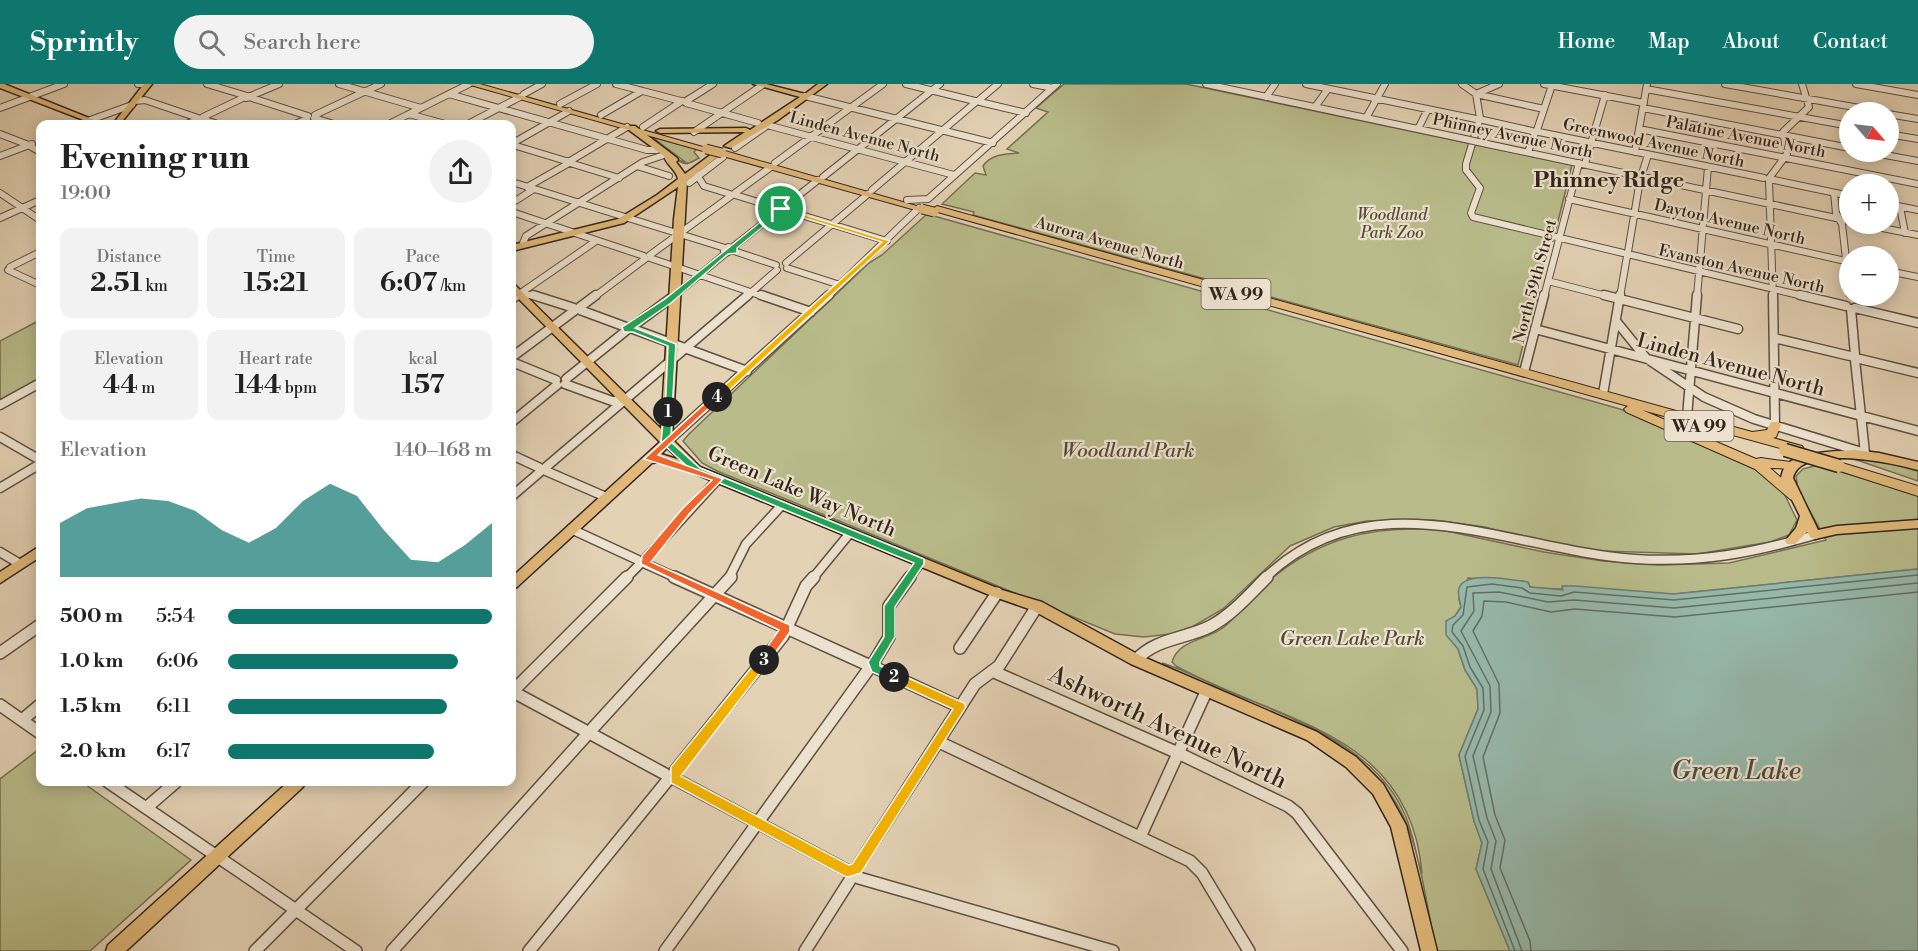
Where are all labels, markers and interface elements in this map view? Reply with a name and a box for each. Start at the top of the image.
search box [174,15,594,69]
text: Sprintly [30,25,138,60]
icon: search [195,26,228,59]
text: Search here [243,29,361,56]
text: Home [1558,29,1615,55]
text: Map [1648,29,1690,55]
text: About [1723,29,1780,55]
text: Contact [1813,29,1888,55]
north arrow [1839,102,1899,162]
map controls [1839,102,1899,306]
street label: Linden Avenue North [787,107,943,167]
street label: Phinney Avenue North [1431,109,1595,163]
street label: Palatine Avenue North [1664,112,1828,162]
street label: Greenwood Avenue North [1561,114,1747,172]
text: Evening run [60,138,249,179]
button: share [429,140,492,203]
district label: Phinney Ridge [1534,167,1685,194]
button: + [1839,174,1899,234]
text: 19:00 [60,181,111,206]
pin [755,183,806,234]
icon: arrive [764,192,797,225]
street label: Dayton Avenue North [1652,195,1808,249]
park label: Woodland Park Zoo [1357,205,1428,243]
street label: Aurora Avenue North [1032,212,1187,274]
street label: North 59th Street [1509,217,1561,345]
street label: Evanston Avenue North [1657,240,1827,298]
button: − [1839,246,1899,306]
text: Distance [97,247,161,267]
text: Time [257,247,295,267]
text: Pace [406,247,440,267]
text: 2.51 [90,267,142,299]
text: 15:21 [244,267,308,299]
text: 6:07 [380,267,437,299]
text: km [142,276,168,296]
text: /km [437,276,466,296]
road number: WA 99 [1202,279,1270,309]
street label: Linden Avenue North [1634,328,1827,403]
text: Elevation [94,349,164,369]
text: Heart rate [239,349,313,369]
text: kcal [408,349,438,369]
text: 44 [103,369,138,401]
text: 144 [235,369,281,401]
text: 157 [401,369,445,401]
text: m [138,378,155,398]
text: bpm [281,378,317,398]
pin: 4 [702,382,732,412]
text: 4 [712,387,722,407]
pin: 1 [653,397,683,427]
text: 1 [664,402,672,422]
road number: WA 99 [1664,411,1734,441]
text: Elevation [60,438,147,463]
text: 140–168 m [394,438,492,463]
park label: Woodland Park [1062,439,1194,464]
street label: Green Lake Way North [703,441,899,543]
text: 500 m [60,604,123,629]
text: 5:54 [156,604,195,629]
park label: Green Lake Park [1280,627,1424,652]
pin: 3 [749,645,779,675]
text: 1.0 km [60,649,124,674]
text: 6:06 [156,649,198,674]
text: 3 [759,650,769,670]
street label: Ashworth Avenue North [1043,659,1291,796]
pin: 2 [879,662,909,692]
text: 2 [889,667,899,687]
text: 1.5 km [60,694,121,719]
text: 6:11 [156,694,191,719]
text: 2.0 km [60,739,126,764]
text: 6:17 [156,739,190,764]
water label: Green Lake [1671,755,1801,787]

